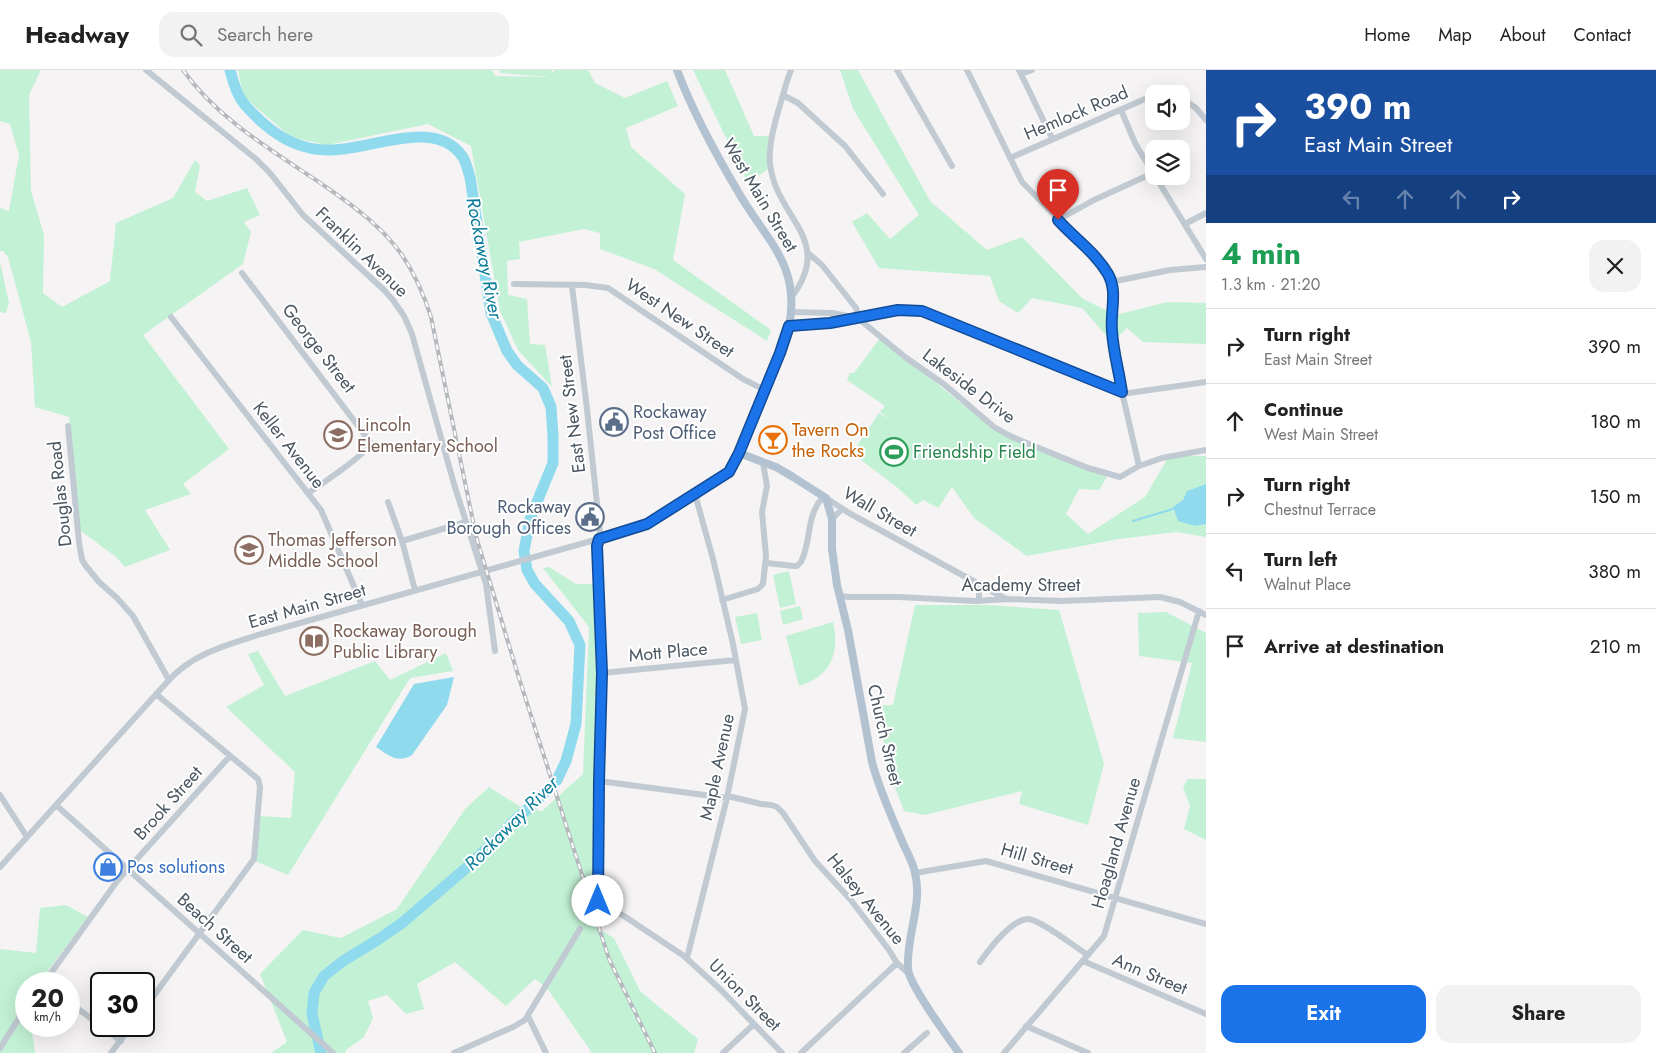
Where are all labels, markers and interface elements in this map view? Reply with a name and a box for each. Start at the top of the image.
search box [159,12,509,57]
text: Headway [25,17,129,52]
icon: search [177,21,205,49]
text: Search here [217,21,313,48]
text: Home [1364,22,1410,48]
text: Map [1438,22,1472,48]
text: About [1500,22,1545,48]
text: Contact [1573,22,1631,48]
street label: Hemlock Road [1020,79,1132,147]
text: 390 m [1304,82,1412,132]
map controls [1145,85,1190,185]
button: sound [1145,85,1190,130]
icon: right [1221,90,1286,155]
text: East Main Street [1304,128,1452,160]
street label: West Main Street [716,133,805,257]
button: layers [1145,140,1190,185]
pin [1037,169,1079,220]
icon: arrive [1044,176,1072,204]
icon: left [1338,185,1366,213]
icon: ahead [1391,185,1419,213]
icon: ahead [1444,185,1472,213]
icon: right [1497,185,1525,213]
water label: Rockaway River [459,195,510,323]
street label: Franklin Avenue [310,201,414,303]
text: 4 min [1221,232,1301,275]
button: close [1589,240,1641,292]
street label: West New Street [620,272,740,364]
text: 1.3 km · 21:20 [1221,273,1320,296]
street label: George Street [276,298,363,399]
text: Turn right [1264,321,1350,348]
icon: right [1221,332,1249,360]
text: 390 m [1588,333,1641,360]
street label: Lakeside Drive [917,342,1021,430]
text: East Main Street [1264,348,1372,371]
street label: East New Street [552,353,592,475]
street label: Keller Avenue [247,396,331,494]
text: Continue [1264,396,1343,423]
place label: Rockaway Post Office [633,399,716,446]
public building icon: Rockaway Post Office [599,407,629,437]
icon: ahead [1221,407,1249,435]
text: 180 m [1590,408,1641,435]
place label: Lincoln Elementary School [357,412,498,459]
place label: Tavern On the Rocks [792,417,869,464]
school or university icon: Lincoln Elementary School [323,420,353,450]
text: West Main Street [1264,423,1378,446]
bar icon: Tavern On the Rocks [758,425,788,455]
sports icon: Friendship Field [879,437,909,467]
place label: Friendship Field [913,439,1036,465]
street label: Douglas Road [42,440,78,548]
text: Turn right [1264,471,1350,498]
street label: Wall Street [838,480,922,544]
icon: right [1221,482,1249,510]
text: 150 m [1590,483,1641,510]
place label: Rockaway Borough Offices [447,494,571,541]
text: Chestnut Terrace [1264,498,1376,521]
public building icon: Rockaway Borough Offices [575,502,605,532]
place label: Thomas Jefferson Middle School [268,527,397,574]
school or university icon: Thomas Jefferson Middle School [234,535,264,565]
text: Turn left [1264,546,1337,573]
icon: left [1221,557,1249,585]
text: 380 m [1588,558,1641,585]
street label: Academy Street [962,572,1081,598]
text: Walnut Place [1264,573,1351,596]
street label: East Main Street [245,577,370,635]
place label: Rockaway Borough Public Library [333,618,477,665]
library icon: Rockaway Borough Public Library [299,626,329,656]
icon: arrive [1221,632,1249,660]
text: Arrive at destination [1264,633,1444,660]
text: 210 m [1590,633,1641,660]
street label: Mott Place [628,636,708,668]
street label: Church Street [861,682,909,789]
street label: Maple Avenue [693,711,741,823]
street label: Brook Street [128,760,209,846]
water label: Rockaway River [458,769,566,876]
street label: Hoagland Avenue [1085,774,1147,912]
street label: Hill Street [998,836,1077,882]
street label: Halsey Avenue [821,848,911,950]
shop icon: Pos solutions [93,852,123,882]
place label: Pos solutions [127,854,225,880]
position arrow [571,874,623,926]
street label: Beach Street [171,887,259,970]
street label: Ann Street [1108,947,1192,1002]
street label: Union Street [703,953,788,1038]
speed limit sign: 30 [90,972,155,1037]
text: 20 [31,980,64,1016]
button: Exit [1221,985,1426,1043]
button: Share [1436,985,1641,1043]
text: km/h [34,1008,61,1026]

